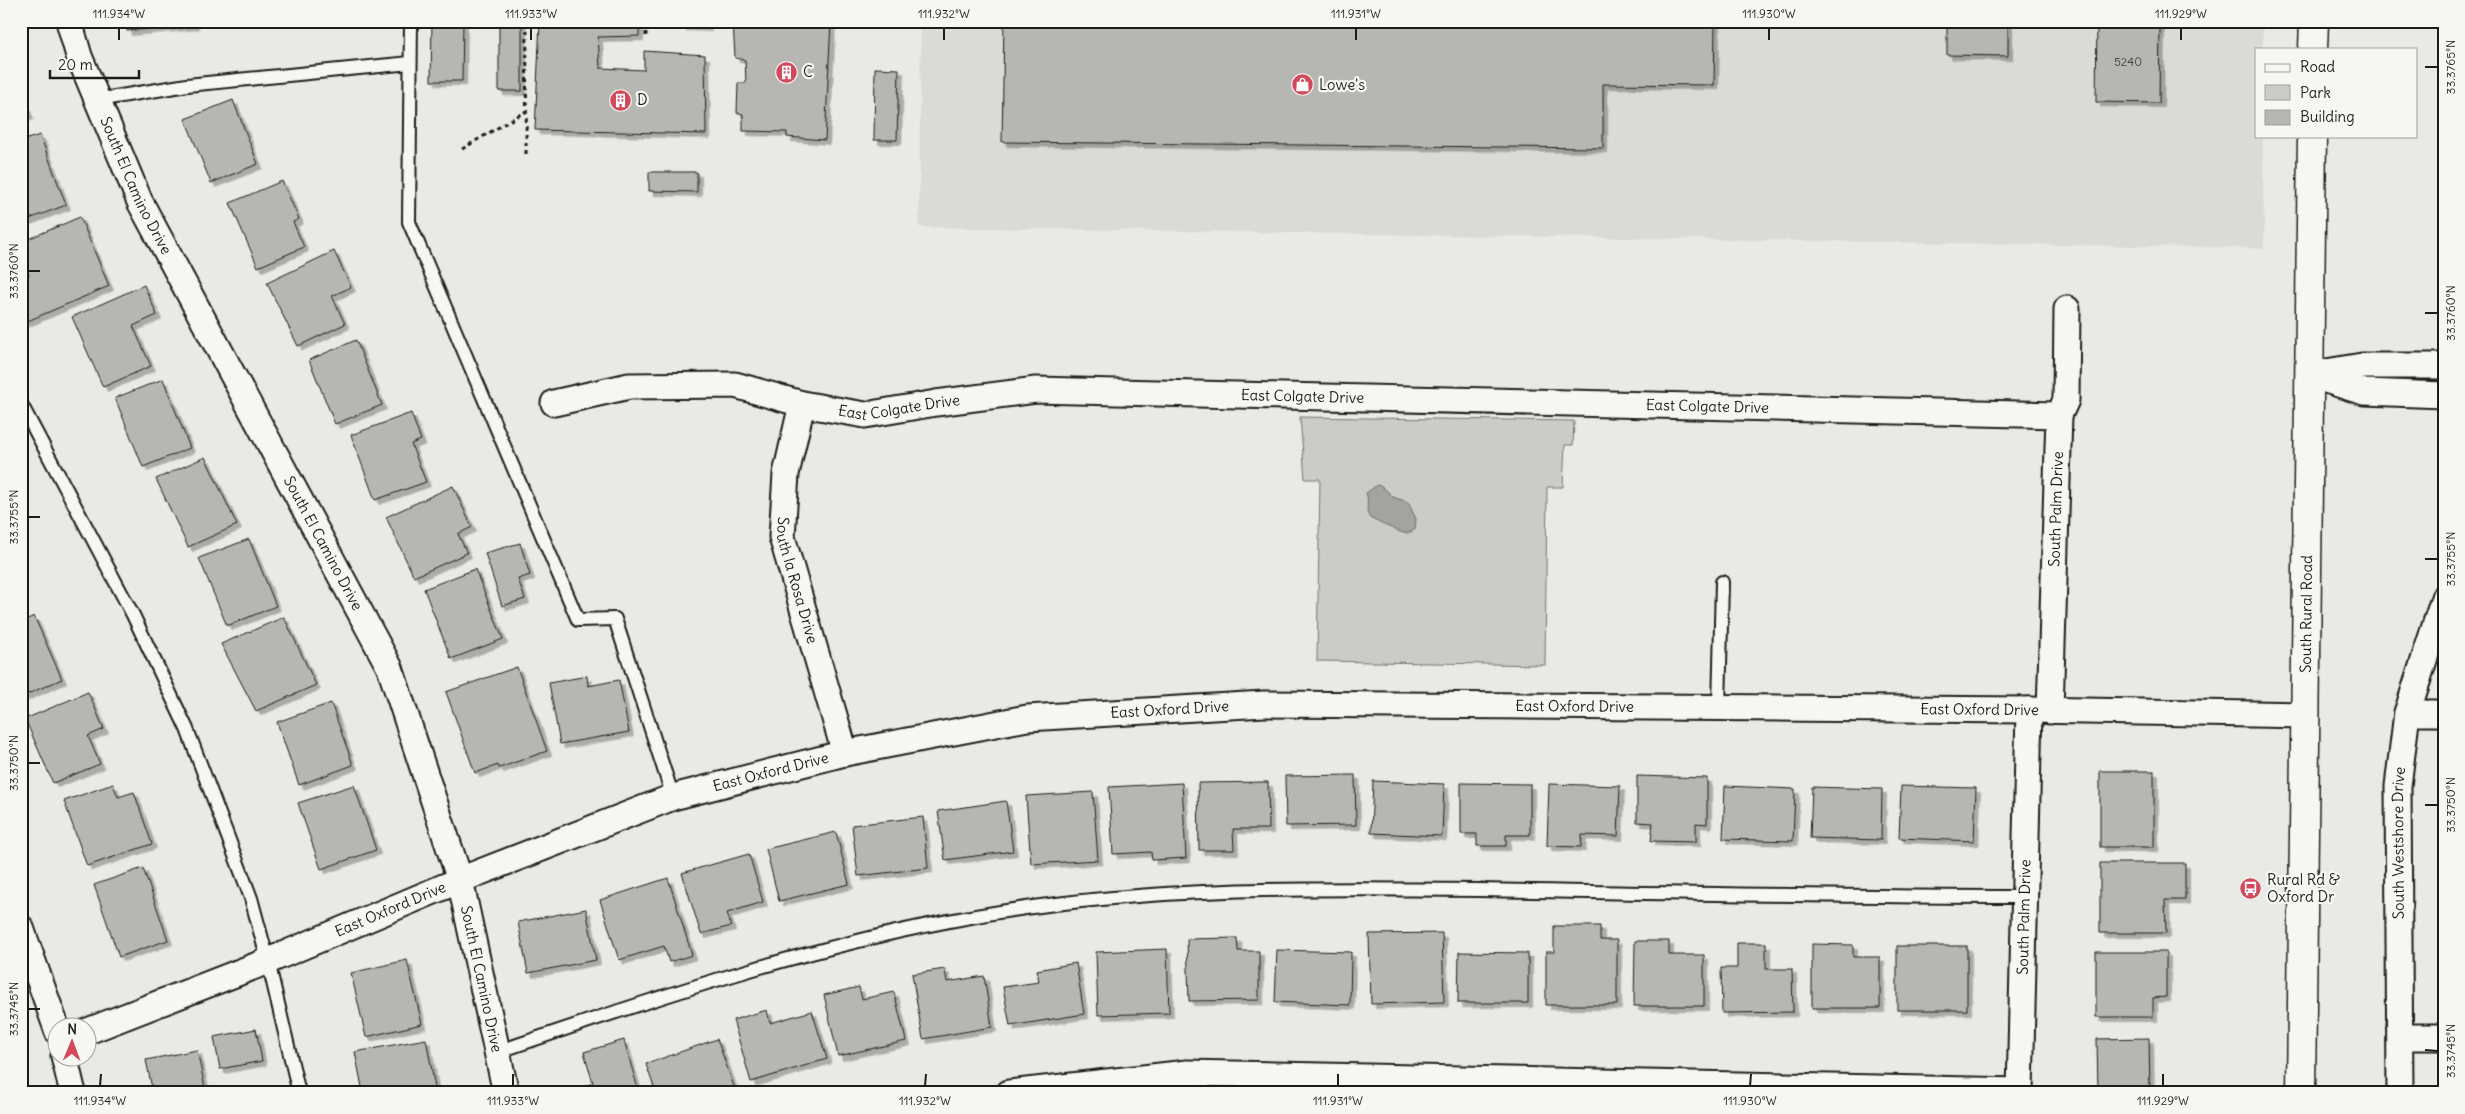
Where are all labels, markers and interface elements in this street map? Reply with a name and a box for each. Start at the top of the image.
text: 111.934°W [93,6,145,21]
text: 111.933°W [505,6,557,21]
text: 111.932°W [918,6,970,21]
text: 111.931°W [1331,6,1381,21]
text: 111.930°W [1742,6,1796,21]
text: 111.929°W [2155,6,2207,21]
text: 33.3765°N [2443,40,2458,94]
scale bar [50,48,139,80]
legend [2255,48,2418,138]
house number: 5240 [2114,54,2142,69]
text: 20 m [58,55,93,74]
text: Road [2300,57,2335,76]
building icon: C [775,60,799,84]
place label: C [803,62,813,81]
shop icon: Lowe's [1291,73,1315,97]
place label: Lowe's [1319,75,1365,94]
text: Park [2300,83,2331,102]
building icon: D [609,88,633,112]
place label: D [637,90,648,109]
text: Building [2300,107,2355,126]
street label: South El Camino Drive [96,114,176,258]
text: 33.3760°N [6,243,21,299]
text: 33.3760°N [2443,285,2458,341]
street label: East Colgate Drive [1241,385,1364,407]
street label: East Colgate Drive [837,390,961,424]
street label: East Colgate Drive [1646,395,1769,417]
street label: South Palm Drive [2044,451,2067,567]
street label: South El Camino Drive [280,473,367,614]
text: 33.3755°N [6,490,21,544]
street label: South la Rosa Drive [772,516,823,646]
text: 33.3755°N [2443,532,2458,586]
street label: South Rural Road [2296,555,2316,673]
street label: East Oxford Drive [1110,696,1230,722]
street label: East Oxford Drive [1515,696,1634,716]
street label: East Oxford Drive [1920,699,2039,719]
text: 33.3750°N [6,735,21,791]
street label: East Oxford Drive [711,748,830,795]
street label: South Westshore Drive [2388,766,2409,919]
text: 33.3750°N [2443,777,2458,833]
street label: South Palm Drive [2013,859,2034,975]
place label: Rural Rd & Oxford Dr [2267,870,2341,906]
street label: East Oxford Drive [332,877,449,941]
bus stop icon: Rural Rd & Oxford Dr [2239,877,2263,901]
street label: South El Camino Drive [457,904,507,1054]
text: 33.3745°N [6,982,21,1036]
north arrow [48,1016,98,1066]
text: N [67,1020,77,1038]
text: 33.3745°N [2443,1024,2458,1078]
text: 111.934°W [74,1093,126,1108]
text: 111.933°W [487,1093,539,1108]
text: 111.932°W [899,1093,951,1108]
text: 111.931°W [1313,1093,1363,1108]
text: 111.930°W [1723,1093,1777,1108]
text: 111.929°W [2137,1093,2189,1108]

